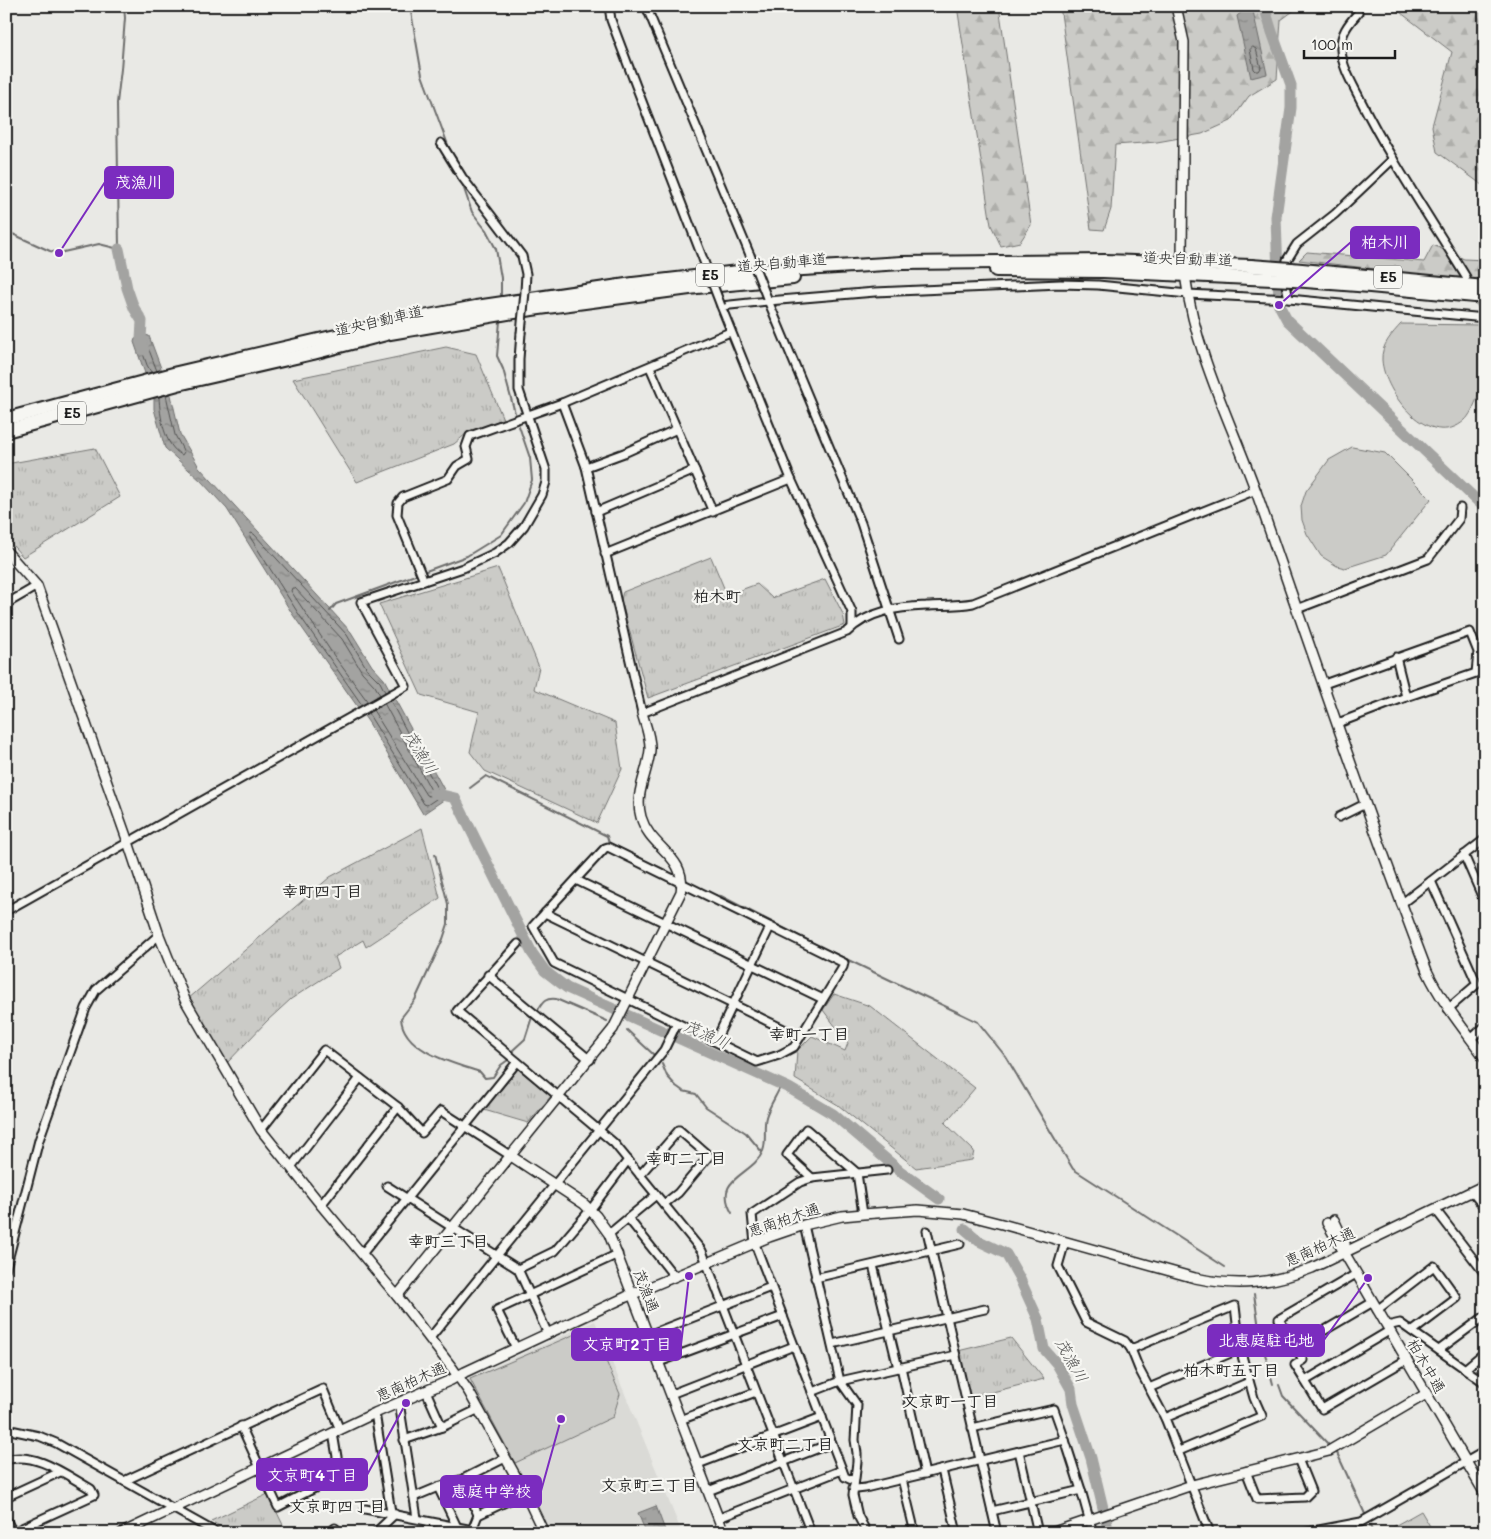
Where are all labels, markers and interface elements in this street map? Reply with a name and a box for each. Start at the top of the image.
scale bar [1304,28,1395,60]
text: 100 m [1311,34,1353,54]
callout: 茂漁川 [105,167,173,198]
text: 茂漁川 [115,171,163,192]
callout: 柏木川 [1351,227,1419,258]
text: 柏木川 [1361,231,1409,252]
street label: 道央自動車道 [1143,246,1233,270]
street label: 道央自動車道 [736,248,828,276]
road number: E5 [696,264,724,286]
road number: E5 [1374,266,1402,288]
street label: 道央自動車道 [333,300,425,340]
road number: E5 [58,402,86,424]
district label: 柏木町 [693,585,741,606]
water label: 茂漁川 [400,726,443,778]
district label: 幸町四丁目 [282,880,362,901]
water label: 茂漁川 [681,1014,733,1053]
district label: 幸町一丁目 [769,1023,849,1044]
district label: 幸町二丁目 [646,1147,726,1168]
street label: 恵南柏木通 [745,1197,822,1241]
street label: 恵南柏木通 [1281,1222,1358,1270]
district label: 幸町三丁目 [408,1230,488,1251]
street label: 茂漁通 [630,1266,664,1315]
callout: 北恵庭駐屯地 [1208,1325,1324,1356]
callout: 文京町2丁目 [572,1329,681,1360]
text: 北恵庭駐屯地 [1218,1329,1314,1350]
text: 文京町2丁目 [583,1333,671,1354]
water label: 茂漁川 [1052,1334,1093,1386]
street label: 柏木中通 [1403,1335,1451,1396]
street label: 恵南柏木通 [372,1357,449,1405]
district label: 柏木町五丁目 [1183,1359,1279,1380]
district label: 文京町一丁目 [902,1390,998,1411]
district label: 文京町二丁目 [737,1433,833,1454]
callout: 文京町4丁目 [257,1459,367,1490]
text: 文京町4丁目 [267,1464,357,1485]
district label: 文京町三丁目 [601,1474,697,1495]
callout: 恵庭中学校 [441,1476,541,1507]
text: 恵庭中学校 [451,1480,531,1501]
district label: 文京町四丁目 [289,1495,385,1516]

